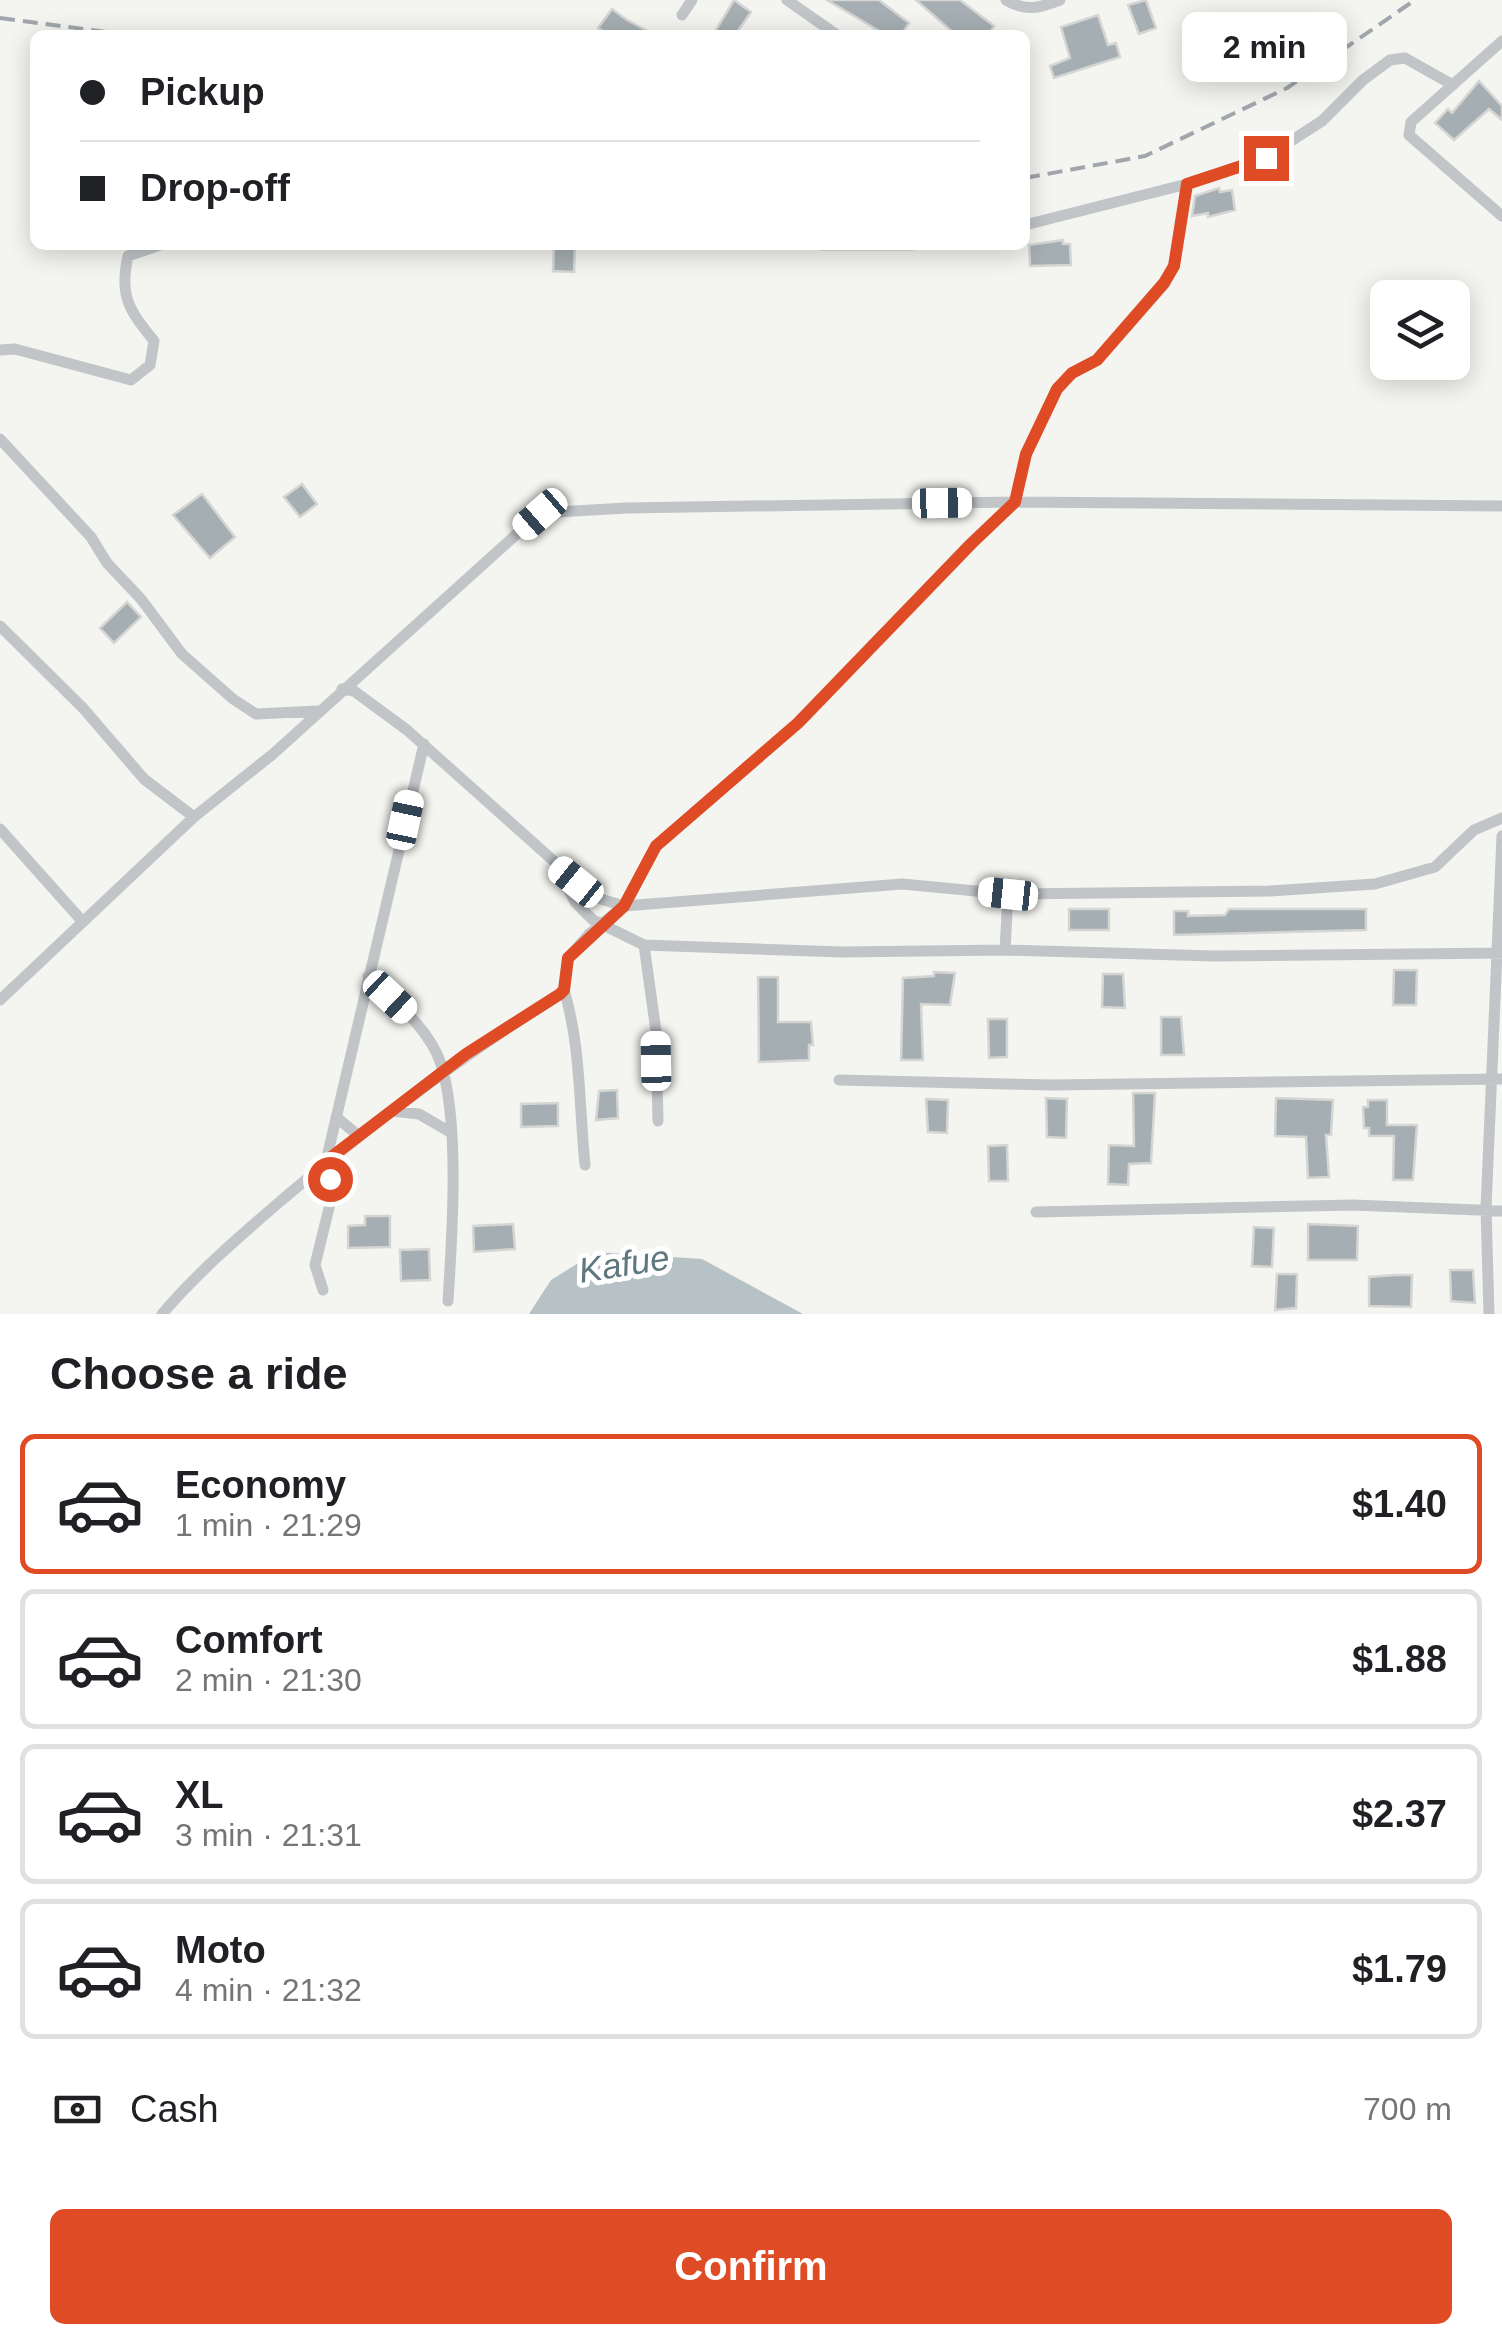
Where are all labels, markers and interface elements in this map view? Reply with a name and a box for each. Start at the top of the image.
callout: 2 min [1184,13,1348,83]
text: 2 min [1223,29,1306,65]
text: Pickup [140,71,265,113]
route end [1244,136,1289,181]
text: Drop-off [140,167,290,209]
map controls [1370,280,1470,380]
button: layers [1370,280,1470,380]
car [508,483,572,545]
car [912,487,972,519]
car [384,788,426,852]
car [543,851,609,913]
car [977,876,1039,912]
car [358,966,422,1028]
car [640,1031,672,1091]
route start [308,1157,353,1202]
water label: Kafue [576,1237,672,1290]
text: Choose a ride [50,1348,348,1399]
icon: car [55,1459,145,1549]
text: Economy [175,1464,346,1506]
text: $1.40 [1352,1483,1447,1525]
text: 1 min · 21:29 [175,1507,362,1543]
icon: car [55,1614,145,1704]
text: Comfort [175,1619,323,1661]
text: $1.88 [1352,1638,1447,1680]
text: 2 min · 21:30 [175,1662,362,1698]
icon: car [55,1769,145,1859]
text: XL [175,1774,224,1816]
text: $2.37 [1352,1793,1447,1835]
text: 3 min · 21:31 [175,1817,362,1853]
icon: car [55,1924,145,2014]
text: Moto [175,1929,266,1971]
text: $1.79 [1352,1948,1447,1990]
text: 4 min · 21:32 [175,1972,362,2008]
icon: cash [50,2082,105,2137]
text: Cash [130,2088,219,2130]
text: 700 m [1363,2091,1452,2127]
button: Confirm [50,2209,1452,2324]

